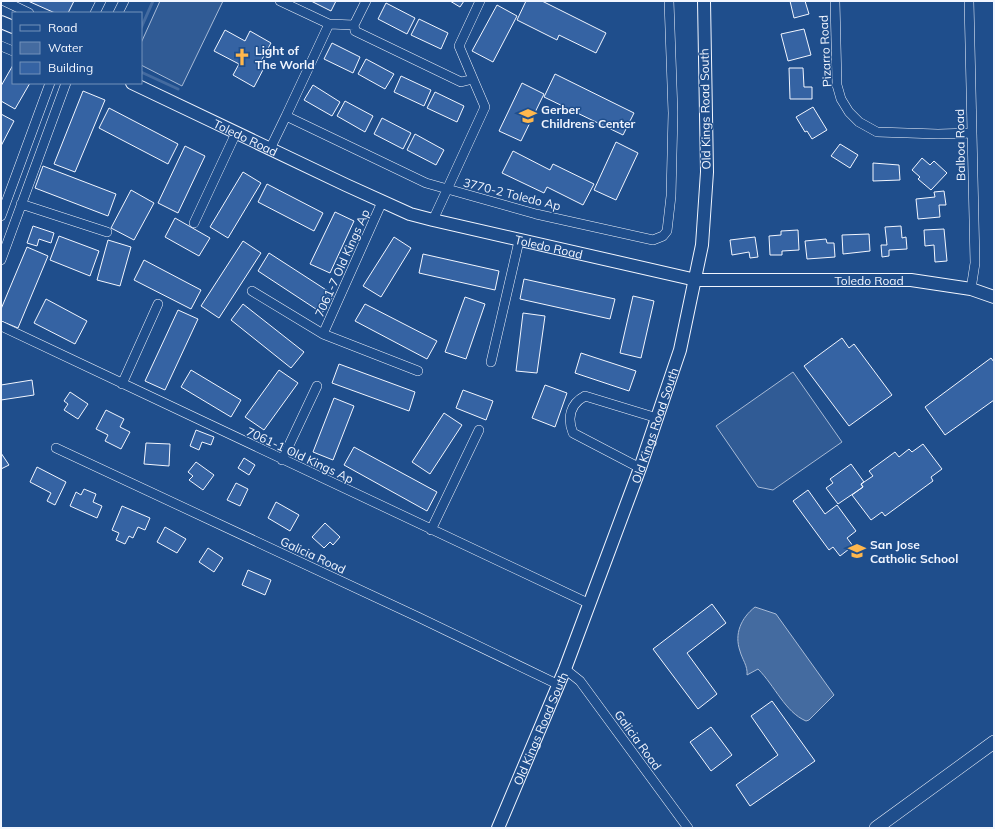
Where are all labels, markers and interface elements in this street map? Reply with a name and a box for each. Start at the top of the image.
legend [12,12,142,84]
street label: Pizarro Road [816,15,834,87]
text: Road [48,20,77,35]
text: Water [48,40,84,55]
place label: Light of The World [255,43,315,72]
church icon: Light of The World [232,47,252,67]
street label: Old Kings Road South [696,48,714,170]
text: Building [48,60,93,75]
place label: Gerber Childrens Center [541,102,636,131]
school or university icon: Gerber Childrens Center [518,106,538,126]
street label: Balboa Road [952,109,968,181]
street label: Toledo Road [211,116,280,159]
street label: 3770-2 Toledo Ap [462,175,562,213]
street label: 7061-7 Old Kings Ap [311,207,373,319]
street label: Toledo Road [514,231,584,261]
street label: Toledo Road [835,273,904,288]
street label: Old Kings Road South [627,366,681,485]
street label: 7061-1 Old Kings Ap [244,424,356,486]
street label: Galicia Road [278,533,348,577]
place label: San Jose Catholic School [870,537,958,566]
school or university icon: San Jose Catholic School [847,541,867,561]
street label: Old Kings Road South [509,670,570,787]
street label: Galicia Road [611,707,665,773]

